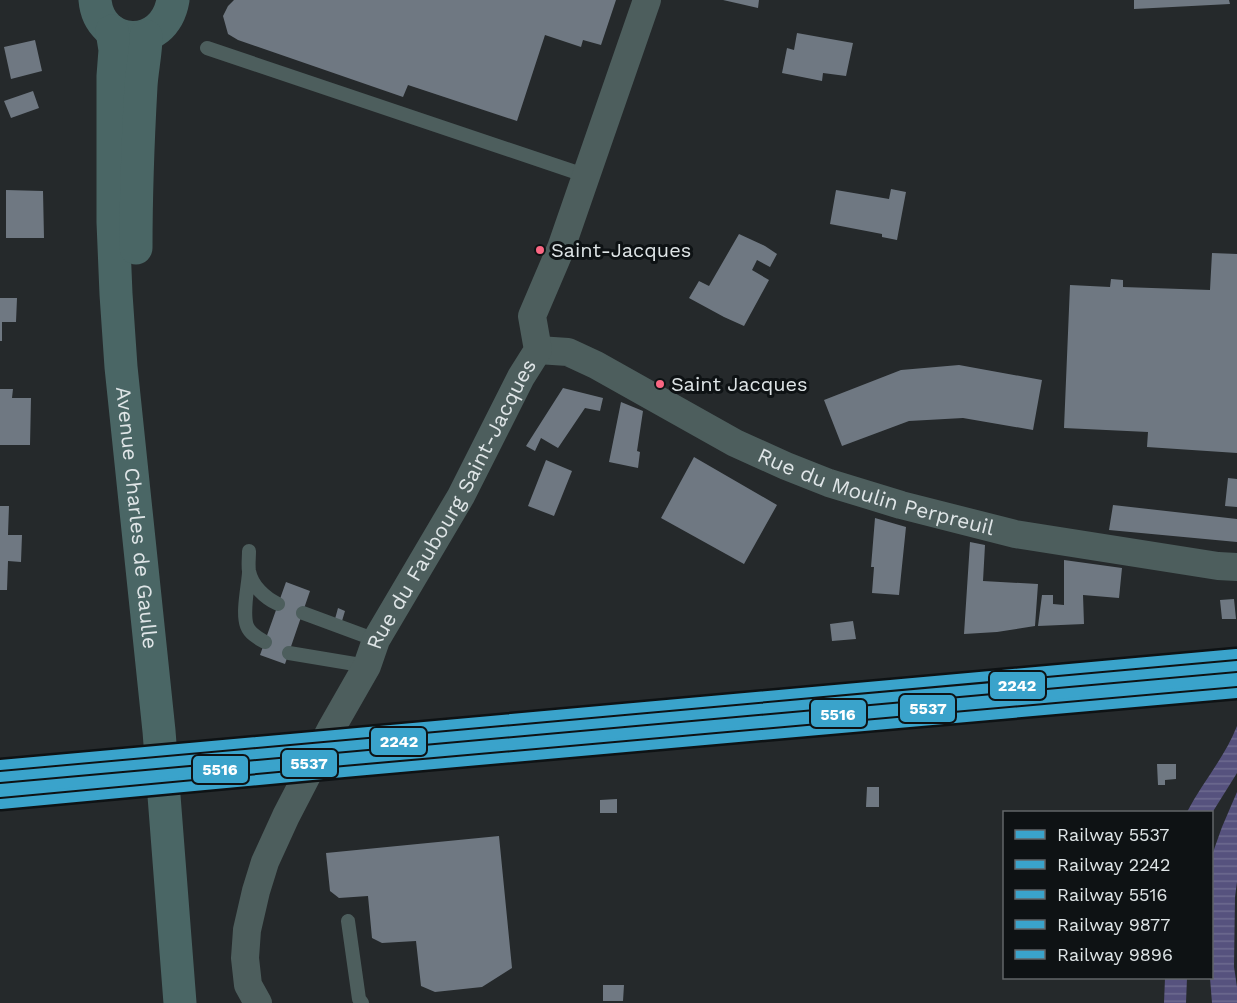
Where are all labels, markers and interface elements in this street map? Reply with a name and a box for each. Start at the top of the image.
place label: Saint-Jacques [551,238,691,262]
marker: Saint-Jacques [534,244,546,256]
street label: Rue du Faubourg Saint-Jacques [361,354,541,652]
place label: Saint Jacques [671,372,808,396]
marker: Saint Jacques [654,378,666,390]
street label: Avenue Charles de Gaulle [111,385,163,650]
street label: Rue du Moulin Perpreuil [754,442,997,540]
line badge: 2242 [989,671,1046,700]
text: 2242 [998,676,1036,695]
line badge: 5537 [899,694,956,723]
line badge: 5516 [810,699,867,728]
text: 5537 [909,699,947,718]
text: 5516 [820,705,856,724]
line badge: 2242 [370,727,427,756]
text: 2242 [380,732,418,751]
line badge: 5537 [281,749,338,778]
text: 5537 [290,754,328,773]
line badge: 5516 [192,755,249,784]
text: 5516 [202,760,238,779]
legend [1003,811,1213,979]
text: Railway 5537 [1057,824,1169,845]
text: Railway 2242 [1057,854,1171,875]
text: Railway 5516 [1057,884,1168,905]
text: Railway 9877 [1057,914,1170,935]
text: Railway 9896 [1057,944,1173,965]

